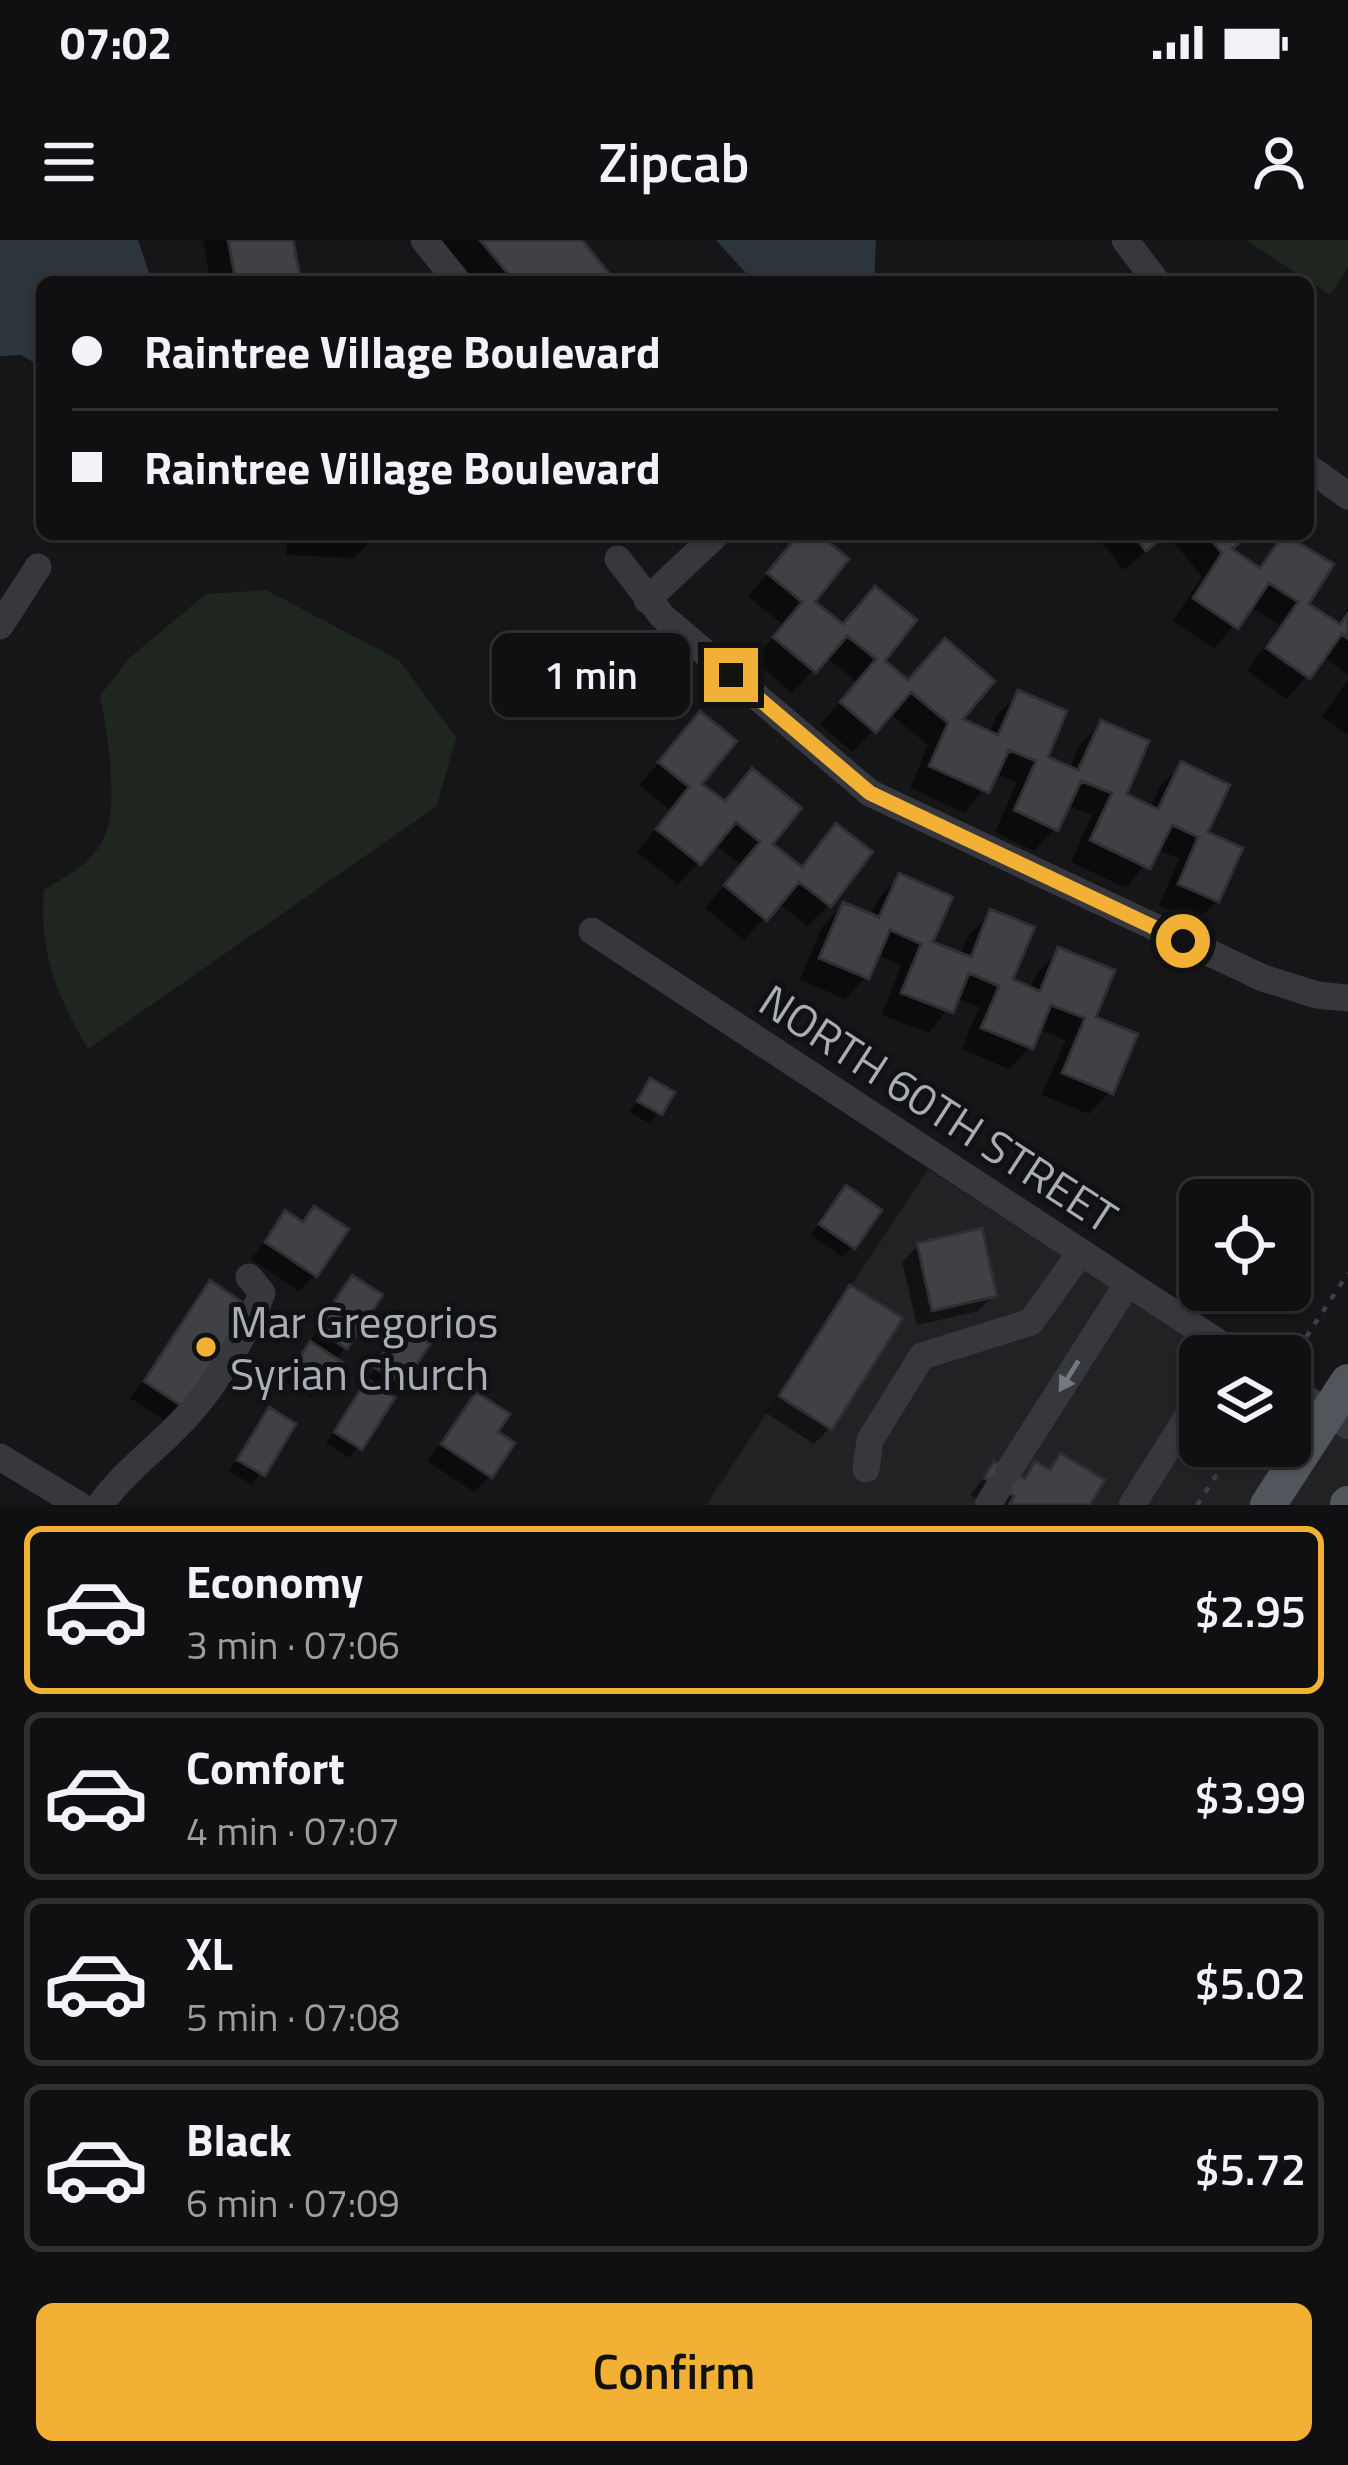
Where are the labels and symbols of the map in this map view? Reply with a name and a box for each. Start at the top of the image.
callout: 1 min [491,633,689,717]
route end [704,648,758,702]
route start [1156,914,1210,968]
street label: NORTH 60TH STREET [746,966,1132,1250]
place label: Mar Gregorios Syrian Church [230,1287,498,1407]
marker: Mar Gregorios Syrian Church [193,1334,219,1360]
one-way arrow [1058,1360,1080,1392]

